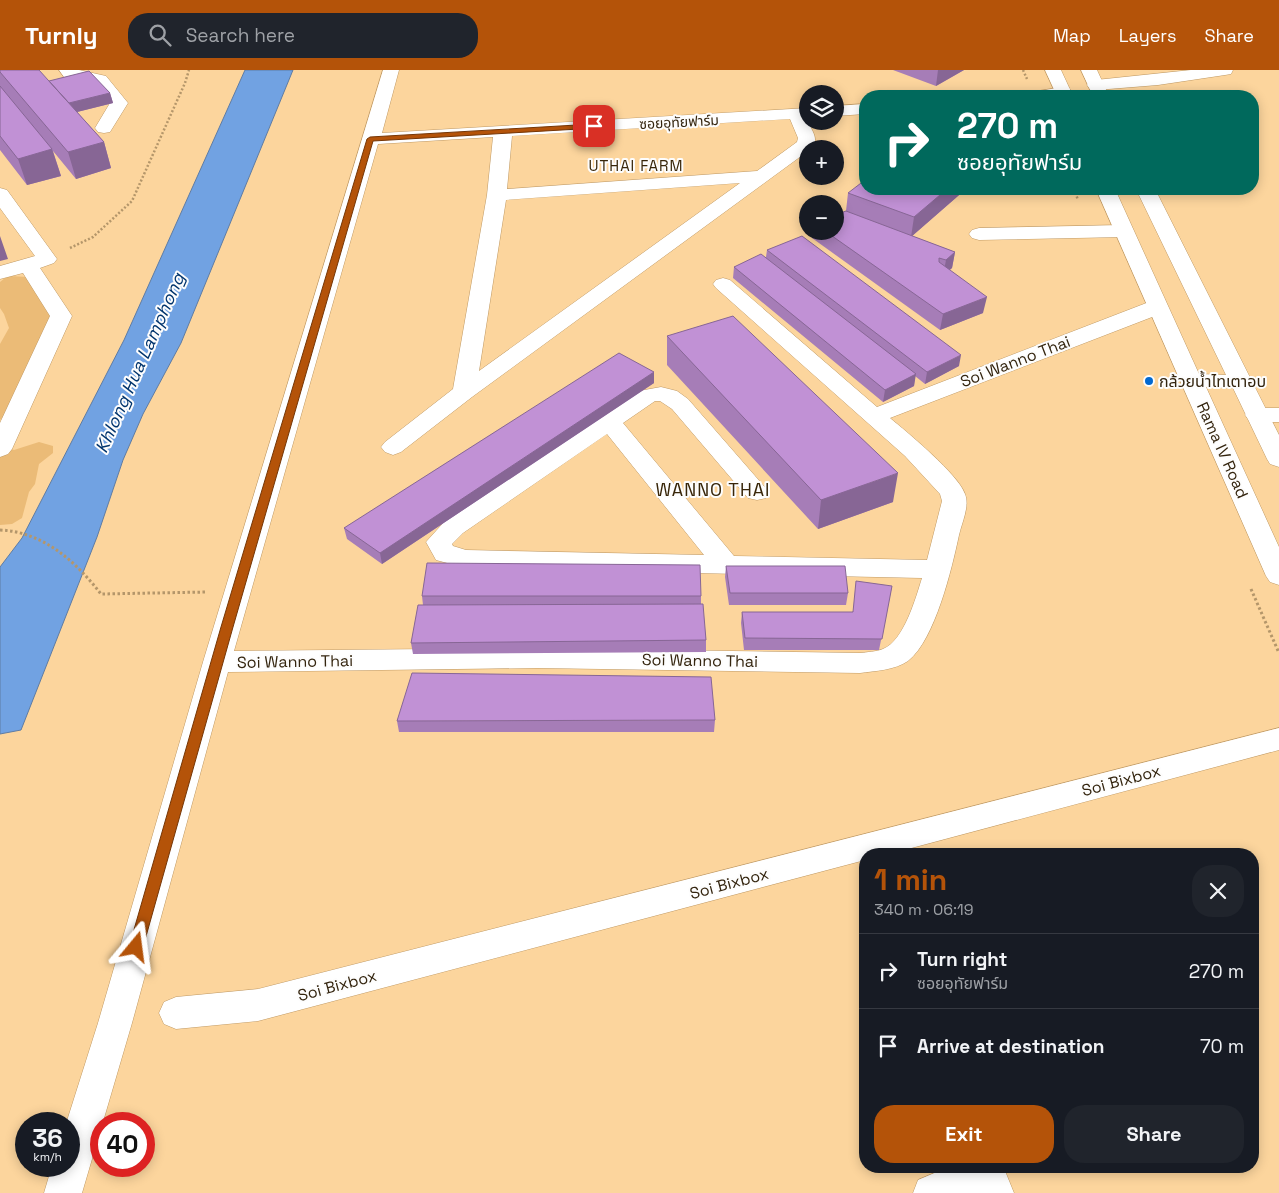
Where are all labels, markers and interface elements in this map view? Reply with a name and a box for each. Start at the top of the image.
search box [128,13,478,58]
text: Turnly [25,20,98,51]
icon: search [146,21,174,49]
text: Search here [186,23,295,48]
text: Map [1053,24,1091,47]
text: Layers [1119,24,1176,47]
text: Share [1204,24,1254,47]
map controls [799,85,844,240]
button: layers [799,85,844,130]
text: 270 m [957,104,1058,148]
pin [573,105,615,147]
icon: right [874,110,939,175]
street label: ซอยอุทัยฟาร์ม [639,111,719,133]
icon: arrive [580,112,608,140]
button: + [799,140,844,185]
text: ซอยอุทัยฟาร์ม [957,148,1082,176]
district label: UTHAI FARM [589,156,683,175]
button: − [799,195,844,240]
water label: Khlong Hua Lamphong [89,268,190,456]
street label: Soi Wanno Thai [957,331,1073,392]
place label: กล้วยน้ำไทเตาอบ [1159,370,1266,392]
marker: กล้วยน้ำไทเตาอบ [1143,375,1155,387]
street label: Rama IV Road [1192,399,1253,502]
district label: WANNO THAI [656,478,770,501]
street label: Soi Wanno Thai [642,649,758,672]
street label: Soi Wanno Thai [237,650,353,673]
street label: Soi Bixbox [1079,760,1163,801]
text: 1 min [874,860,947,899]
street label: Soi Bixbox [687,863,771,904]
button: close [1192,865,1244,917]
text: 340 m · 06:19 [874,899,974,920]
position arrow [109,920,161,972]
text: Turn right [917,947,1007,972]
icon: right [874,957,902,985]
text: 270 m [1189,959,1244,984]
street label: Soi Bixbox [295,965,379,1006]
text: ซอยอุทัยฟาร์ม [917,973,1008,994]
icon: arrive [874,1032,902,1060]
text: Arrive at destination [917,1034,1105,1059]
text: 70 m [1200,1034,1244,1059]
button: Exit [874,1105,1054,1163]
button: Share [1064,1105,1244,1163]
speed limit sign: 40 [90,1112,155,1177]
text: 36 [32,1122,63,1154]
text: km/h [33,1149,62,1165]

